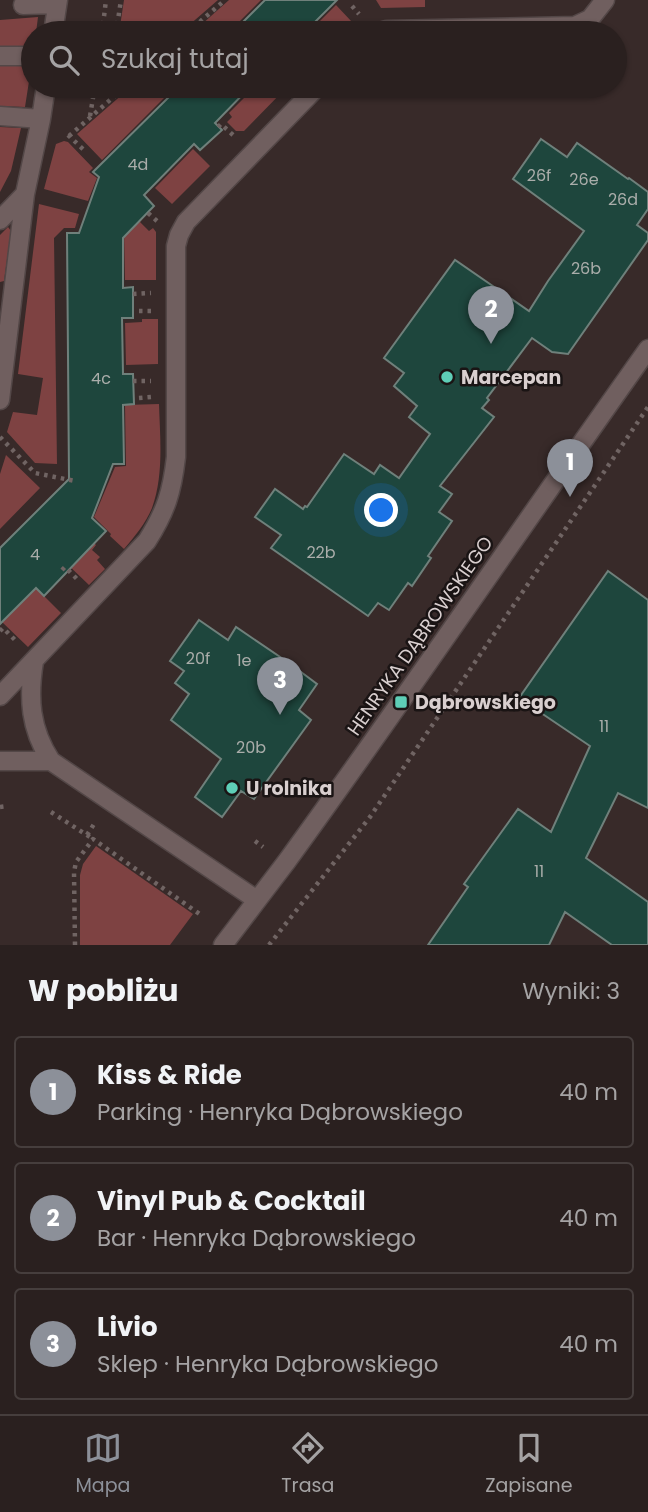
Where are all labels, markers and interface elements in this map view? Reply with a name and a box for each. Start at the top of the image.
search box [21,21,627,98]
icon: search [45,41,83,79]
text: Szukaj tutaj [101,41,249,77]
house number: 4d [128,153,148,176]
house number: 26f [527,164,551,187]
house number: 26e [569,168,599,191]
house number: 26d [608,188,638,211]
house number: 26b [571,257,601,280]
pin: 2 [468,286,514,344]
place label: Marcepan [461,364,561,391]
house number: 4c [91,367,111,390]
marker: Marcepan [439,369,455,385]
pin: 1 [547,439,593,497]
your location [364,493,398,527]
street label: HENRYKA DĄBROWSKIEGO [341,531,499,741]
house number: 22b [306,541,336,564]
house number: 4 [30,543,40,566]
house number: 20f [186,647,210,670]
house number: 1e [236,649,252,672]
pin: 3 [257,657,303,715]
place label: Dąbrowskiego [415,689,556,716]
marker: Dąbrowskiego [393,694,409,710]
house number: 11 [599,715,609,738]
house number: 20b [236,736,266,759]
place label: U rolnika [246,775,332,802]
marker: U rolnika [224,780,240,796]
house number: 11 [534,860,544,883]
text: W pobliżu [28,969,179,1012]
text: Wyniki: 3 [522,975,620,1007]
text: Kiss & Ride [97,1057,242,1093]
text: 1 [49,1076,57,1108]
text: 40 m [559,1076,618,1108]
text: Parking · Henryka Dąbrowskiego [97,1096,463,1128]
text: Vinyl Pub & Cocktail [97,1183,366,1219]
text: 2 [46,1202,60,1234]
text: 40 m [559,1202,618,1234]
text: Bar · Henryka Dąbrowskiego [97,1222,416,1254]
text: Livio [97,1309,158,1345]
text: 3 [46,1328,60,1360]
text: 40 m [559,1328,618,1360]
text: Sklep · Henryka Dąbrowskiego [97,1348,438,1380]
tab: Mapa [75,1429,130,1500]
tab: Trasa [281,1429,334,1500]
tab: Zapisane [485,1429,573,1500]

